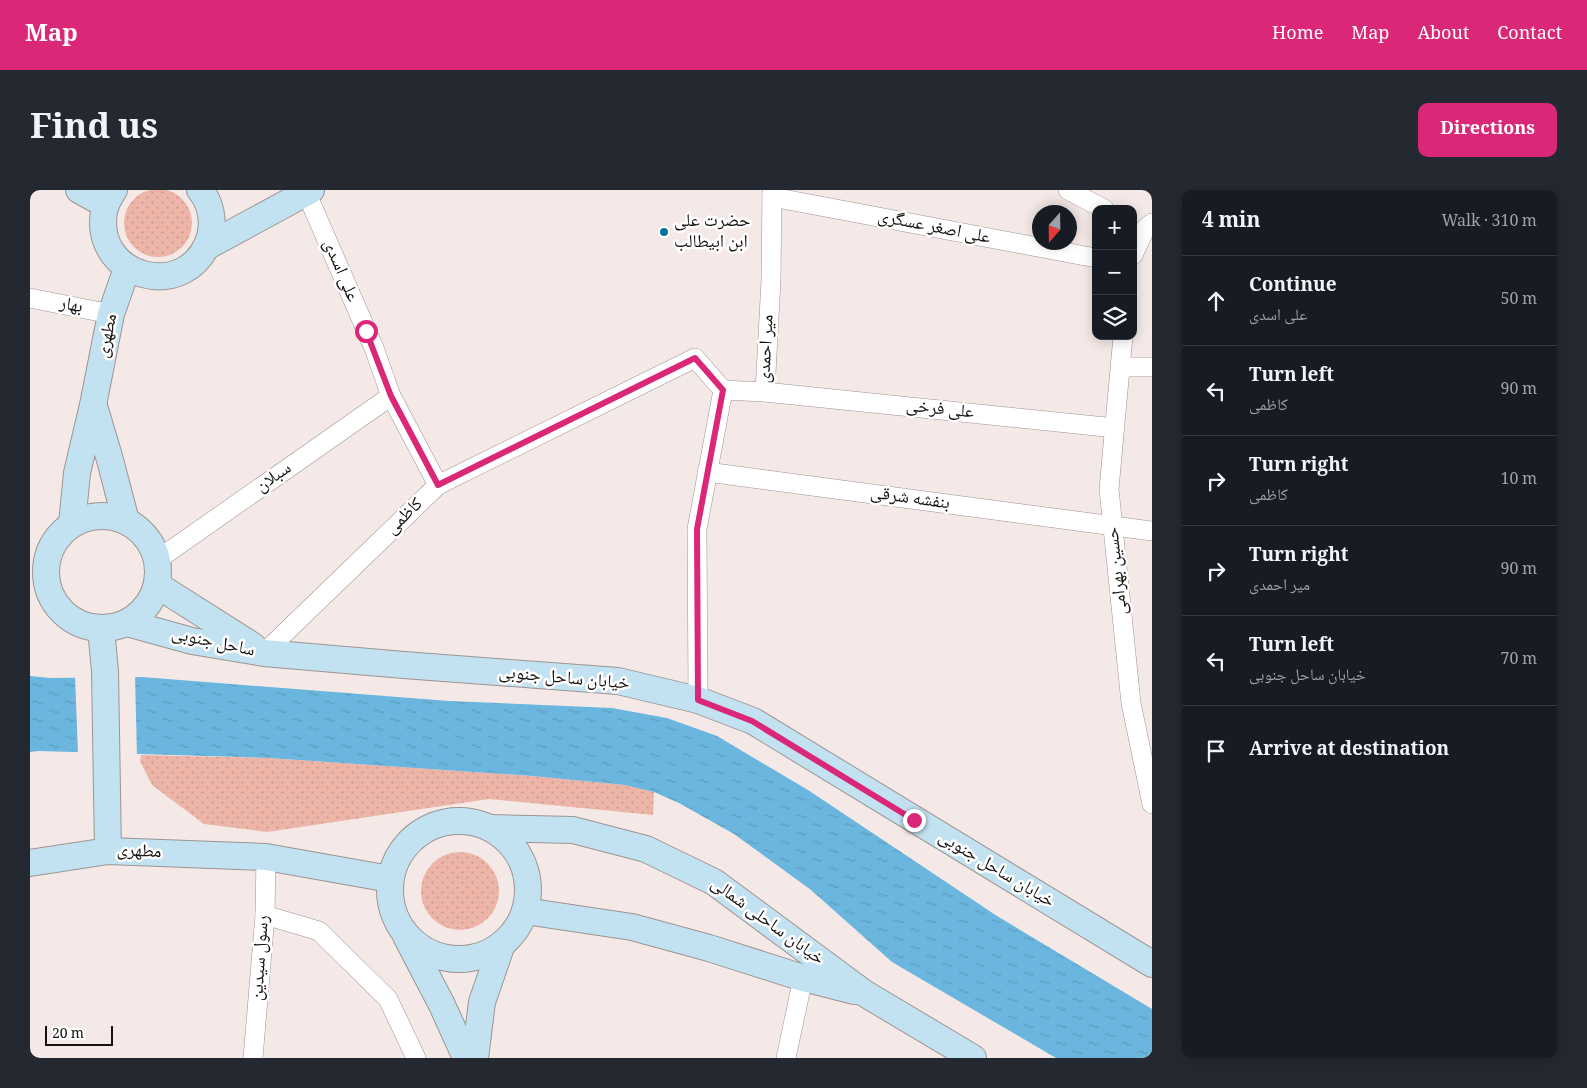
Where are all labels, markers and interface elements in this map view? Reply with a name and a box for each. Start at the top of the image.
text: Map [25,15,78,56]
text: Home [1272,20,1323,50]
text: Map [1351,20,1389,50]
text: About [1417,20,1469,50]
text: Contact [1497,20,1562,50]
text: Find us [30,101,158,160]
button: Directions [1418,103,1557,157]
street label: علی اصغر عسگری [875,202,993,254]
north arrow [1032,205,1077,250]
map controls [1092,205,1137,340]
button: + [1092,205,1137,250]
text: 4 min [1202,205,1261,240]
place label: حضرت علی ابن ابیطالب [674,207,750,258]
text: Walk · 310 m [1441,209,1537,236]
marker: حضرت علی ابن ابیطالب [658,226,670,238]
street label: علی اسدی [313,235,367,307]
button: − [1092,250,1137,295]
text: Continue [1249,271,1337,303]
icon: ahead [1202,287,1230,315]
text: 50 m [1500,287,1537,314]
street label: بهار [56,289,85,323]
button: layers [1092,295,1137,340]
text: علی اسدی [1249,303,1307,330]
street label: مطهری [89,311,127,361]
street label: میر احمدی [750,314,784,384]
route start [355,320,378,343]
text: Turn left [1249,361,1334,393]
icon: left [1202,377,1230,405]
text: 90 m [1500,377,1537,404]
street label: علی فرخی [904,392,976,428]
text: کاظمی [1249,393,1288,420]
text: Turn right [1249,451,1349,483]
street label: سبلان [250,455,298,501]
icon: right [1202,467,1230,495]
text: 10 m [1500,467,1537,494]
street label: بنفشه شرقی [868,479,952,519]
text: کاظمی [1249,483,1288,510]
street label: کاظمی [379,491,432,543]
street label: حسین بهرامی [1098,526,1138,616]
text: Turn right [1249,541,1349,573]
icon: right [1202,557,1230,585]
text: 90 m [1500,557,1537,584]
text: میر احمدی [1249,573,1310,600]
street label: ساحل جنوبی [168,620,258,666]
text: Turn left [1249,631,1334,663]
icon: left [1202,647,1230,675]
text: 70 m [1500,647,1537,674]
street label: خیابان ساحل جنوبی [497,658,631,700]
text: خیابان ساحل جنوبی [1249,663,1366,690]
text: Arrive at destination [1249,735,1449,767]
icon: arrive [1202,737,1230,765]
route end [903,809,926,832]
street label: خیابان ساحل جنوبی [932,823,1060,917]
street label: مطهری [116,836,162,868]
street label: خیابان ساحلی شمالی [704,870,830,974]
street label: رسول سیدین [243,914,279,1002]
scale bar [45,1023,112,1046]
text: 20 m [52,1023,84,1047]

